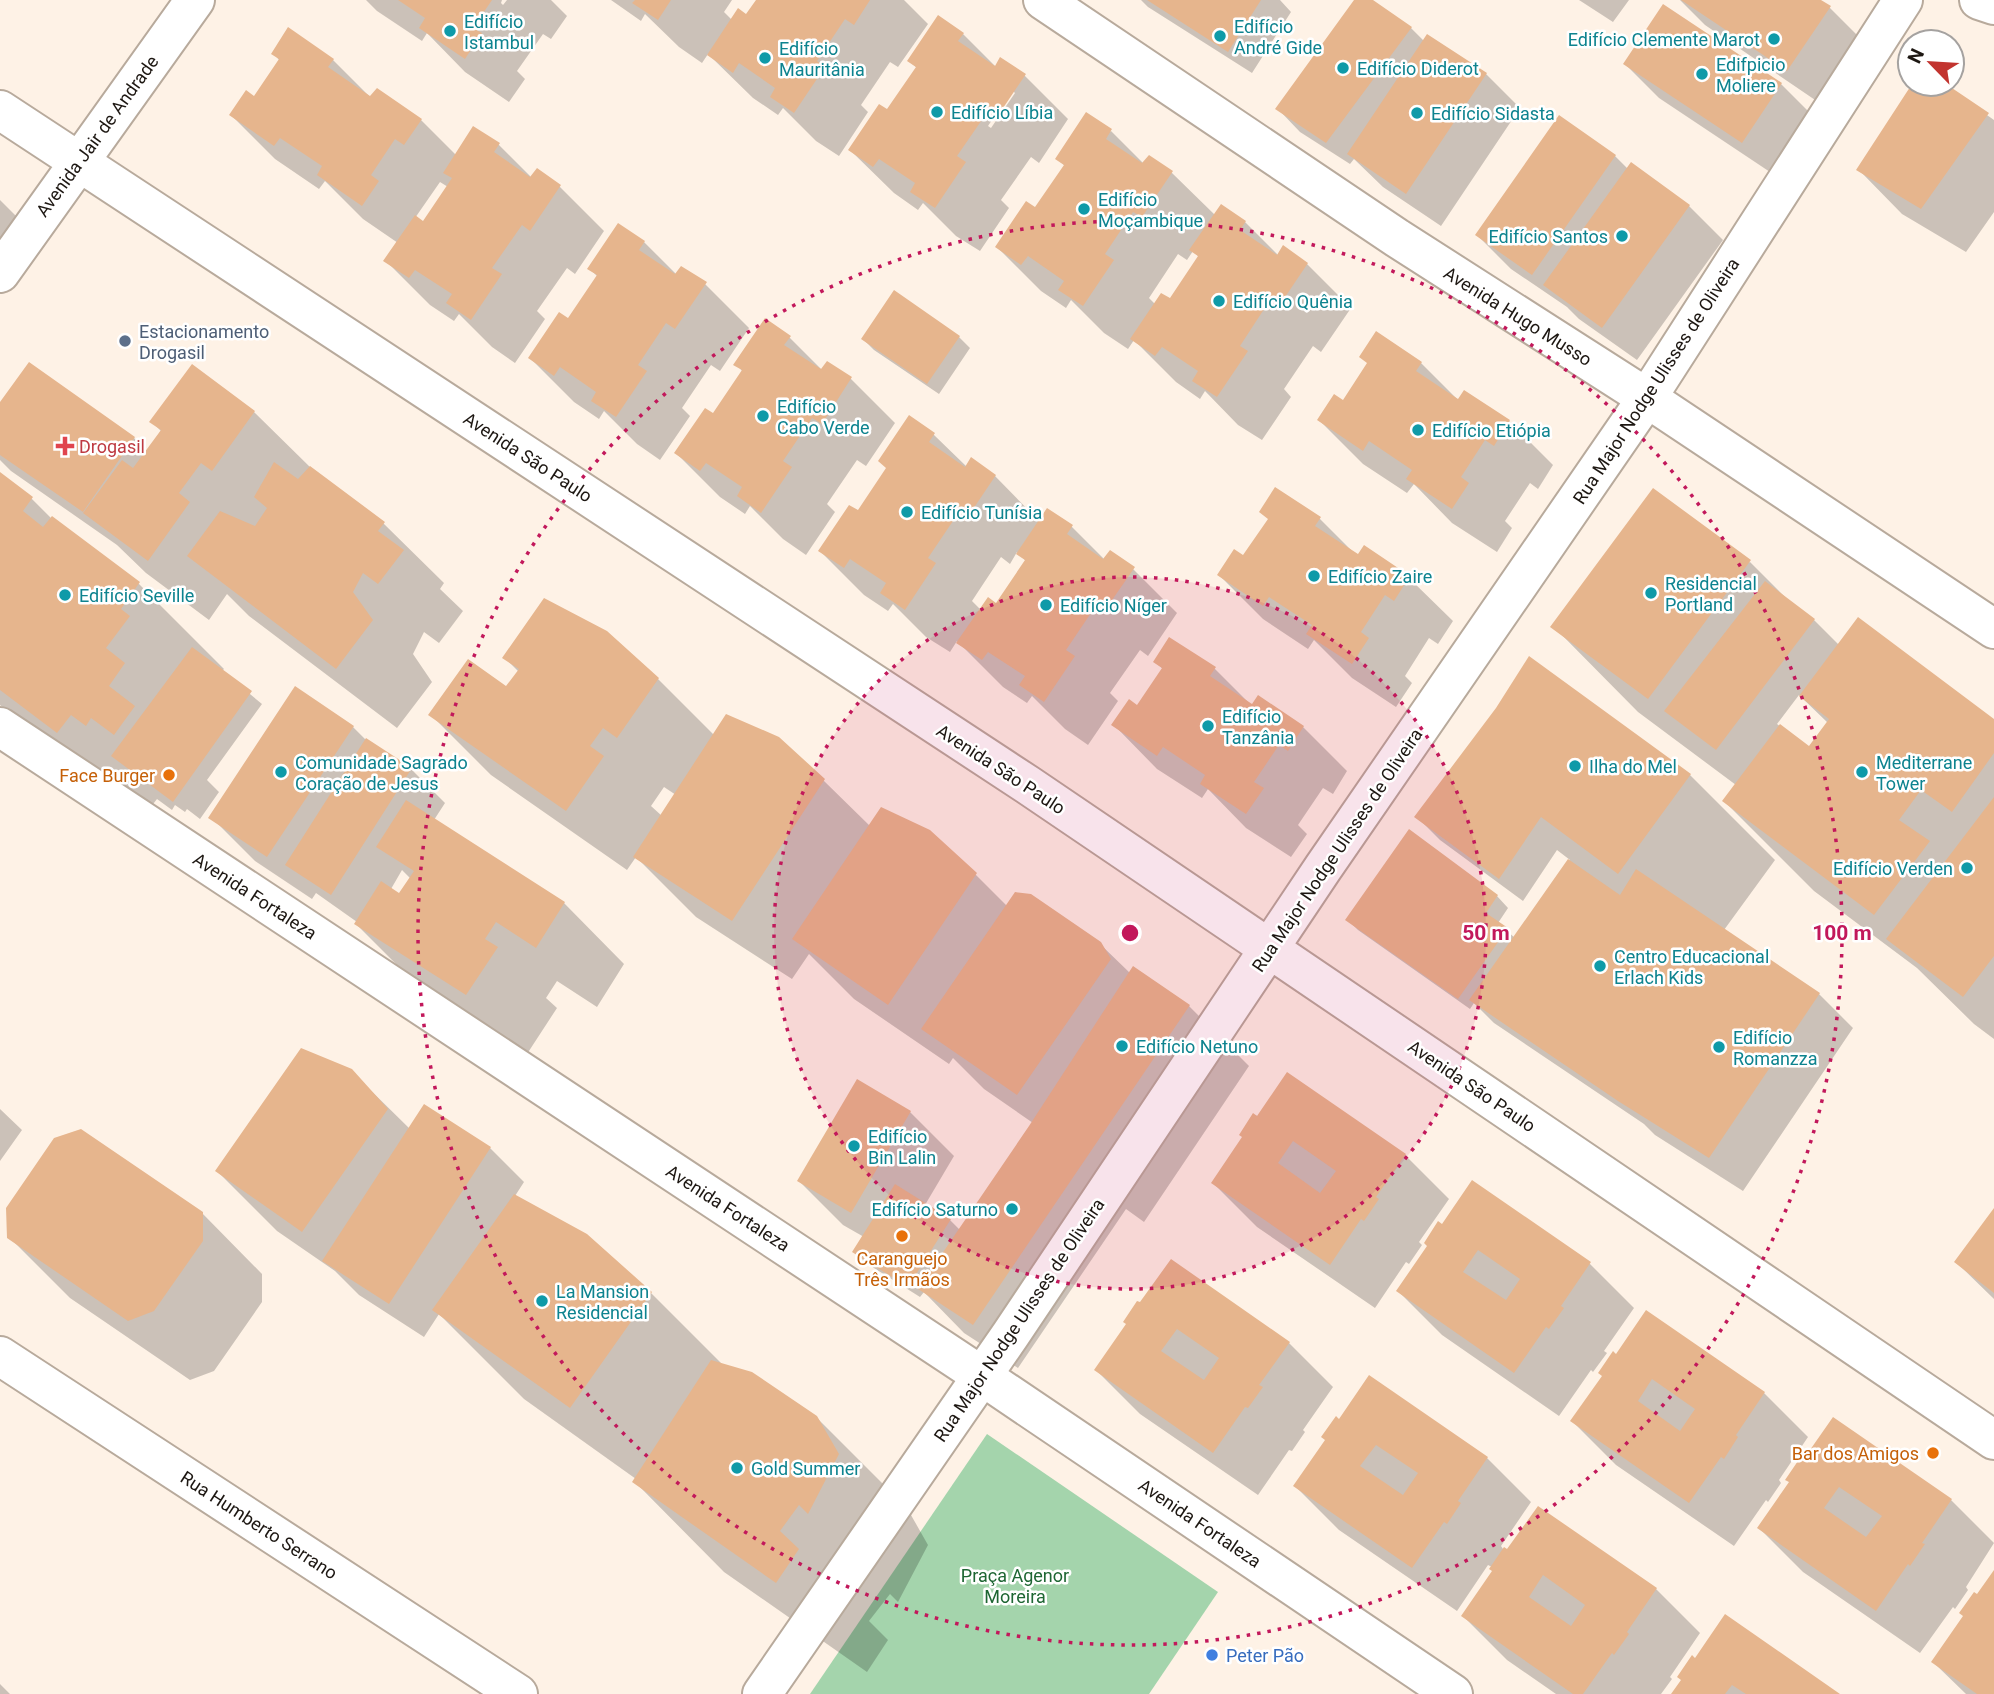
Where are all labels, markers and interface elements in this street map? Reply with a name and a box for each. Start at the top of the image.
place label: Edifício Istambul [464,11,534,53]
place label: Edifício André Gide [1234,16,1322,58]
marker: Edifício Istambul [442,23,458,39]
marker: Edifício André Gide [1212,28,1228,44]
north arrow [1896,28,1966,98]
place label: Edifício Clemente Marot [1568,29,1760,50]
marker: Edifício Clemente Marot [1766,31,1782,47]
place label: Edifício Mauritânia [779,38,865,80]
text: N [1903,45,1929,67]
marker: Edifício Mauritânia [757,50,773,66]
street label: Avenida Jair de Andrade [31,51,163,221]
place label: Edifpicio Moliere [1716,54,1785,96]
place label: Edifício Diderot [1357,58,1479,79]
marker: Edifício Diderot [1335,60,1351,76]
marker: Edifpicio Moliere [1694,66,1710,82]
place label: Edifício Líbia [951,102,1053,123]
place label: Edifício Sidasta [1431,103,1555,124]
marker: Edifício Líbia [929,104,945,120]
marker: Edifício Sidasta [1409,105,1425,121]
place label: Edifício Moçambique [1098,189,1203,231]
marker: Edifício Moçambique [1076,201,1092,217]
place label: Edifício Santos [1488,226,1608,247]
marker: Edifício Santos [1614,228,1630,244]
street label: Rua Major Nodge Ulisses de Oliveira [1569,254,1743,508]
street label: Avenida Hugo Musso [1440,262,1596,370]
place label: Edifício Quênia [1233,291,1353,312]
marker: Edifício Quênia [1211,293,1227,309]
place label: Estacionamento Drogasil [139,321,269,363]
marker: Estacionamento Drogasil [117,333,133,349]
place label: Edifício Cabo Verde [777,396,870,438]
street label: Avenida São Paulo [460,408,596,506]
marker: Edifício Cabo Verde [755,408,771,424]
place label: Edifício Etiópia [1432,420,1551,441]
marker: Edifício Etiópia [1410,422,1426,438]
place label: Drogasil [79,436,145,457]
marker: Drogasil [57,438,73,454]
place label: Edifício Tunísia [921,502,1042,523]
marker: Edifício Tunísia [899,504,915,520]
place label: Edifício Zaire [1328,566,1432,587]
marker: Edifício Zaire [1306,568,1322,584]
place label: Residencial Portland [1665,573,1757,615]
place label: Edifício Seville [79,585,194,606]
marker: Residencial Portland [1643,585,1659,601]
marker: Edifício Seville [57,587,73,603]
place label: Edifício Níger [1060,595,1167,616]
marker: Edifício Níger [1038,597,1054,613]
place label: Edifício Tanzânia [1222,706,1294,748]
marker: Edifício Tanzânia [1200,718,1216,734]
street label: Avenida São Paulo [933,720,1069,818]
street label: Rua Major Nodge Ulisses de Oliveira [1248,724,1426,976]
place label: Comunidade Sagrado Coração de Jesus [295,752,468,794]
place label: Mediterrane Tower [1876,752,1972,794]
place label: Ilha do Mel [1589,756,1677,777]
marker: Ilha do Mel [1567,758,1583,774]
marker: Comunidade Sagrado Coração de Jesus [273,764,289,780]
marker: Mediterrane Tower [1854,764,1870,780]
place label: Face Burger [59,765,155,786]
marker: Face Burger [161,767,177,783]
street label: Avenida Fortaleza [189,848,321,944]
place label: Edifício Verden [1833,858,1953,879]
marker: Edifício Verden [1959,860,1975,876]
centre of rings [1118,921,1142,945]
text: 50 m [1462,921,1510,945]
text: 100 m [1812,921,1872,945]
place label: Centro Educacional Erlach Kids [1614,946,1769,988]
marker: Centro Educacional Erlach Kids [1592,958,1608,974]
place label: Edifício Romanzza [1733,1027,1818,1069]
place label: Edifício Netuno [1136,1036,1258,1057]
street label: Avenida São Paulo [1404,1036,1540,1136]
marker: Edifício Netuno [1114,1038,1130,1054]
marker: Edifício Romanzza [1711,1039,1727,1055]
place label: Edifício Bin Lalin [868,1126,936,1168]
marker: Edifício Bin Lalin [846,1138,862,1154]
street label: Avenida Fortaleza [662,1160,794,1256]
street label: Rua Major Nodge Ulisses de Oliveira [930,1194,1108,1446]
place label: Edifício Saturno [872,1199,998,1220]
marker: Edifício Saturno [1004,1201,1020,1217]
marker: Caranguejo Três Irmãos [894,1228,910,1244]
place label: Caranguejo Três Irmãos [854,1248,950,1290]
place label: La Mansion Residencial [556,1281,649,1323]
marker: La Mansion Residencial [534,1293,550,1309]
place label: Bar dos Amigos [1792,1443,1919,1464]
marker: Bar dos Amigos [1925,1445,1941,1461]
place label: Gold Summer [751,1458,860,1479]
marker: Gold Summer [729,1460,745,1476]
street label: Rua Humberto Serrano [177,1466,341,1584]
street label: Avenida Fortaleza [1135,1474,1265,1572]
park label: Praça Agenor Moreira [961,1565,1069,1607]
place label: Peter Pão [1226,1645,1304,1666]
marker: Peter Pão [1204,1647,1220,1663]

